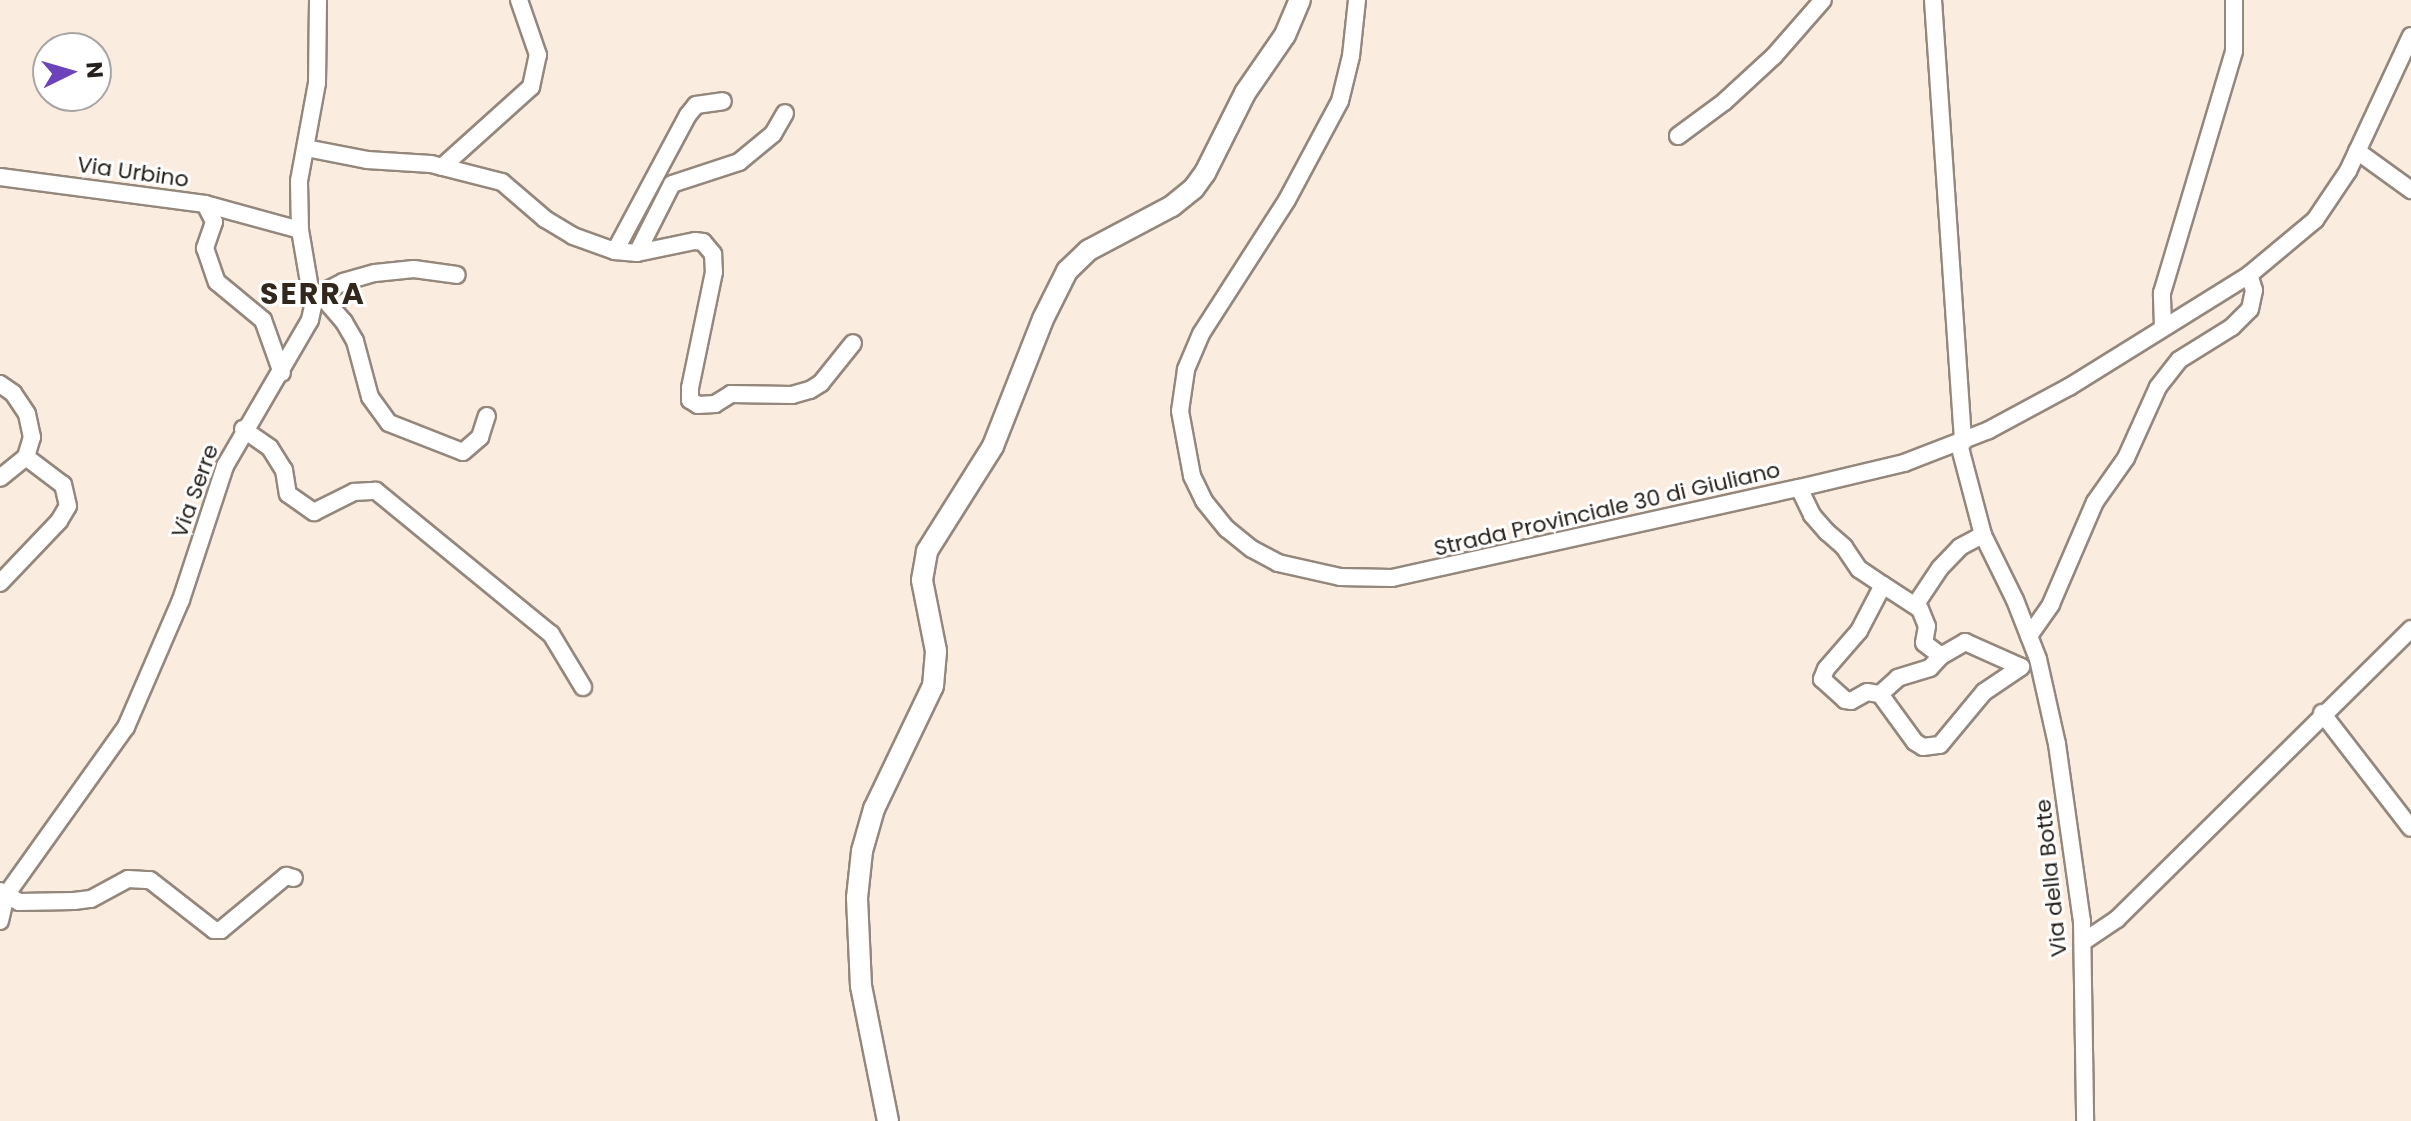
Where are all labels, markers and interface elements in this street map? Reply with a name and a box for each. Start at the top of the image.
north arrow [32,32,112,112]
text: N [78,60,111,80]
street label: Via Urbino [75,151,191,193]
district label: SERRA [260,276,366,312]
street label: Via Serre [166,441,224,541]
street label: Strada Provinciale 30 di Giuliano [1431,456,1783,562]
street label: Via della Botte [2030,798,2072,958]

